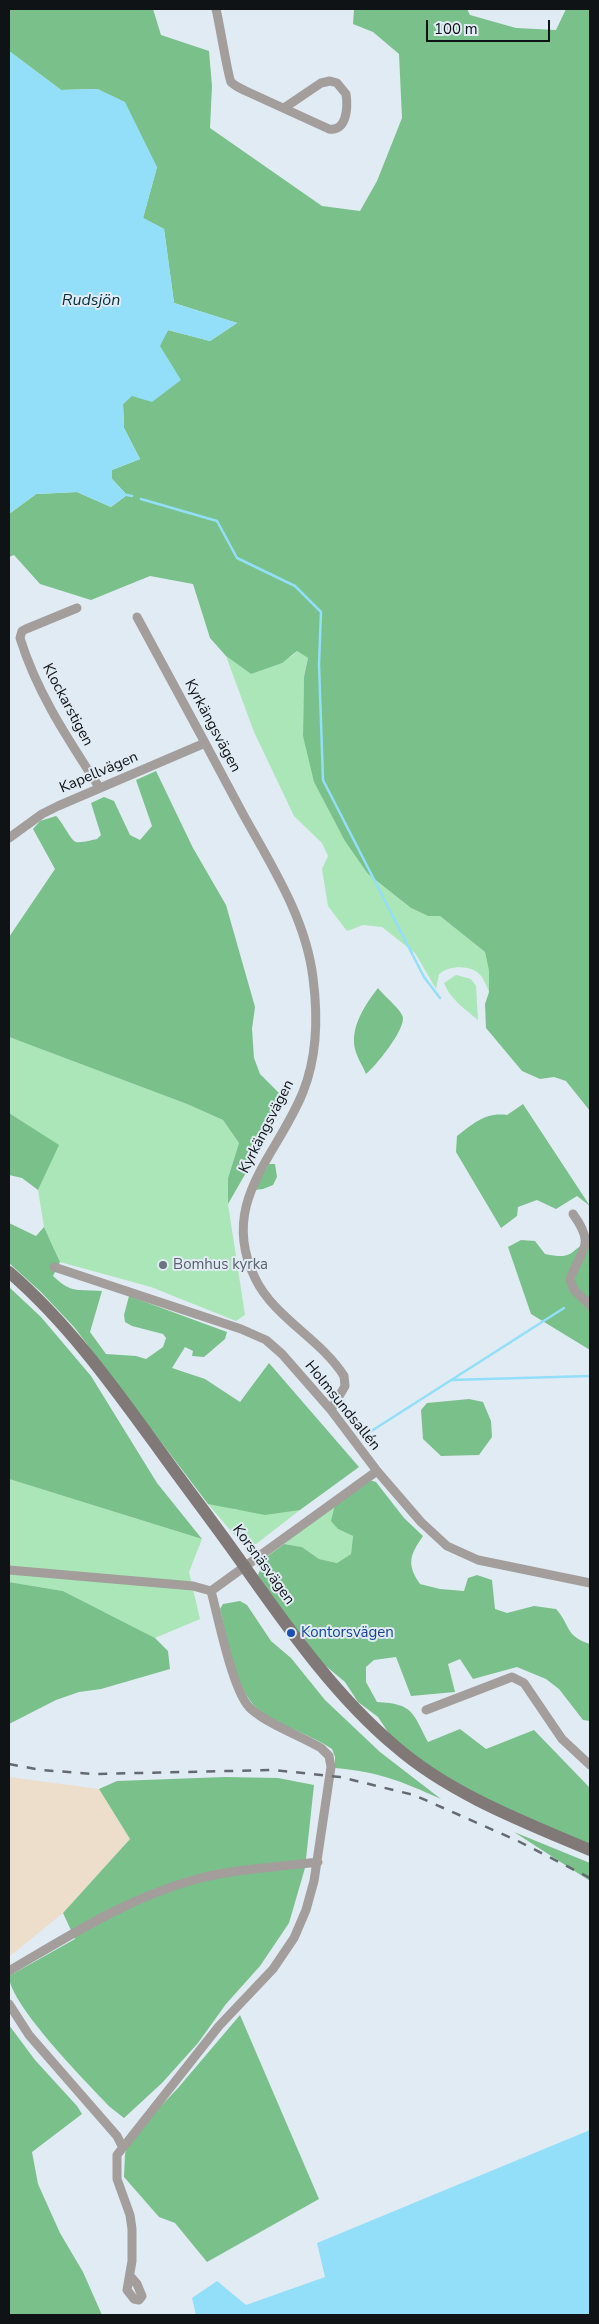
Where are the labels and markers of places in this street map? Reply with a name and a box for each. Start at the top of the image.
place label: Bomhus kyrka [173,1256,268,1274]
marker: Bomhus kyrka [157,1259,169,1271]
place label: Kontorsvägen [301,1624,394,1642]
marker: Kontorsvägen [285,1627,297,1639]

